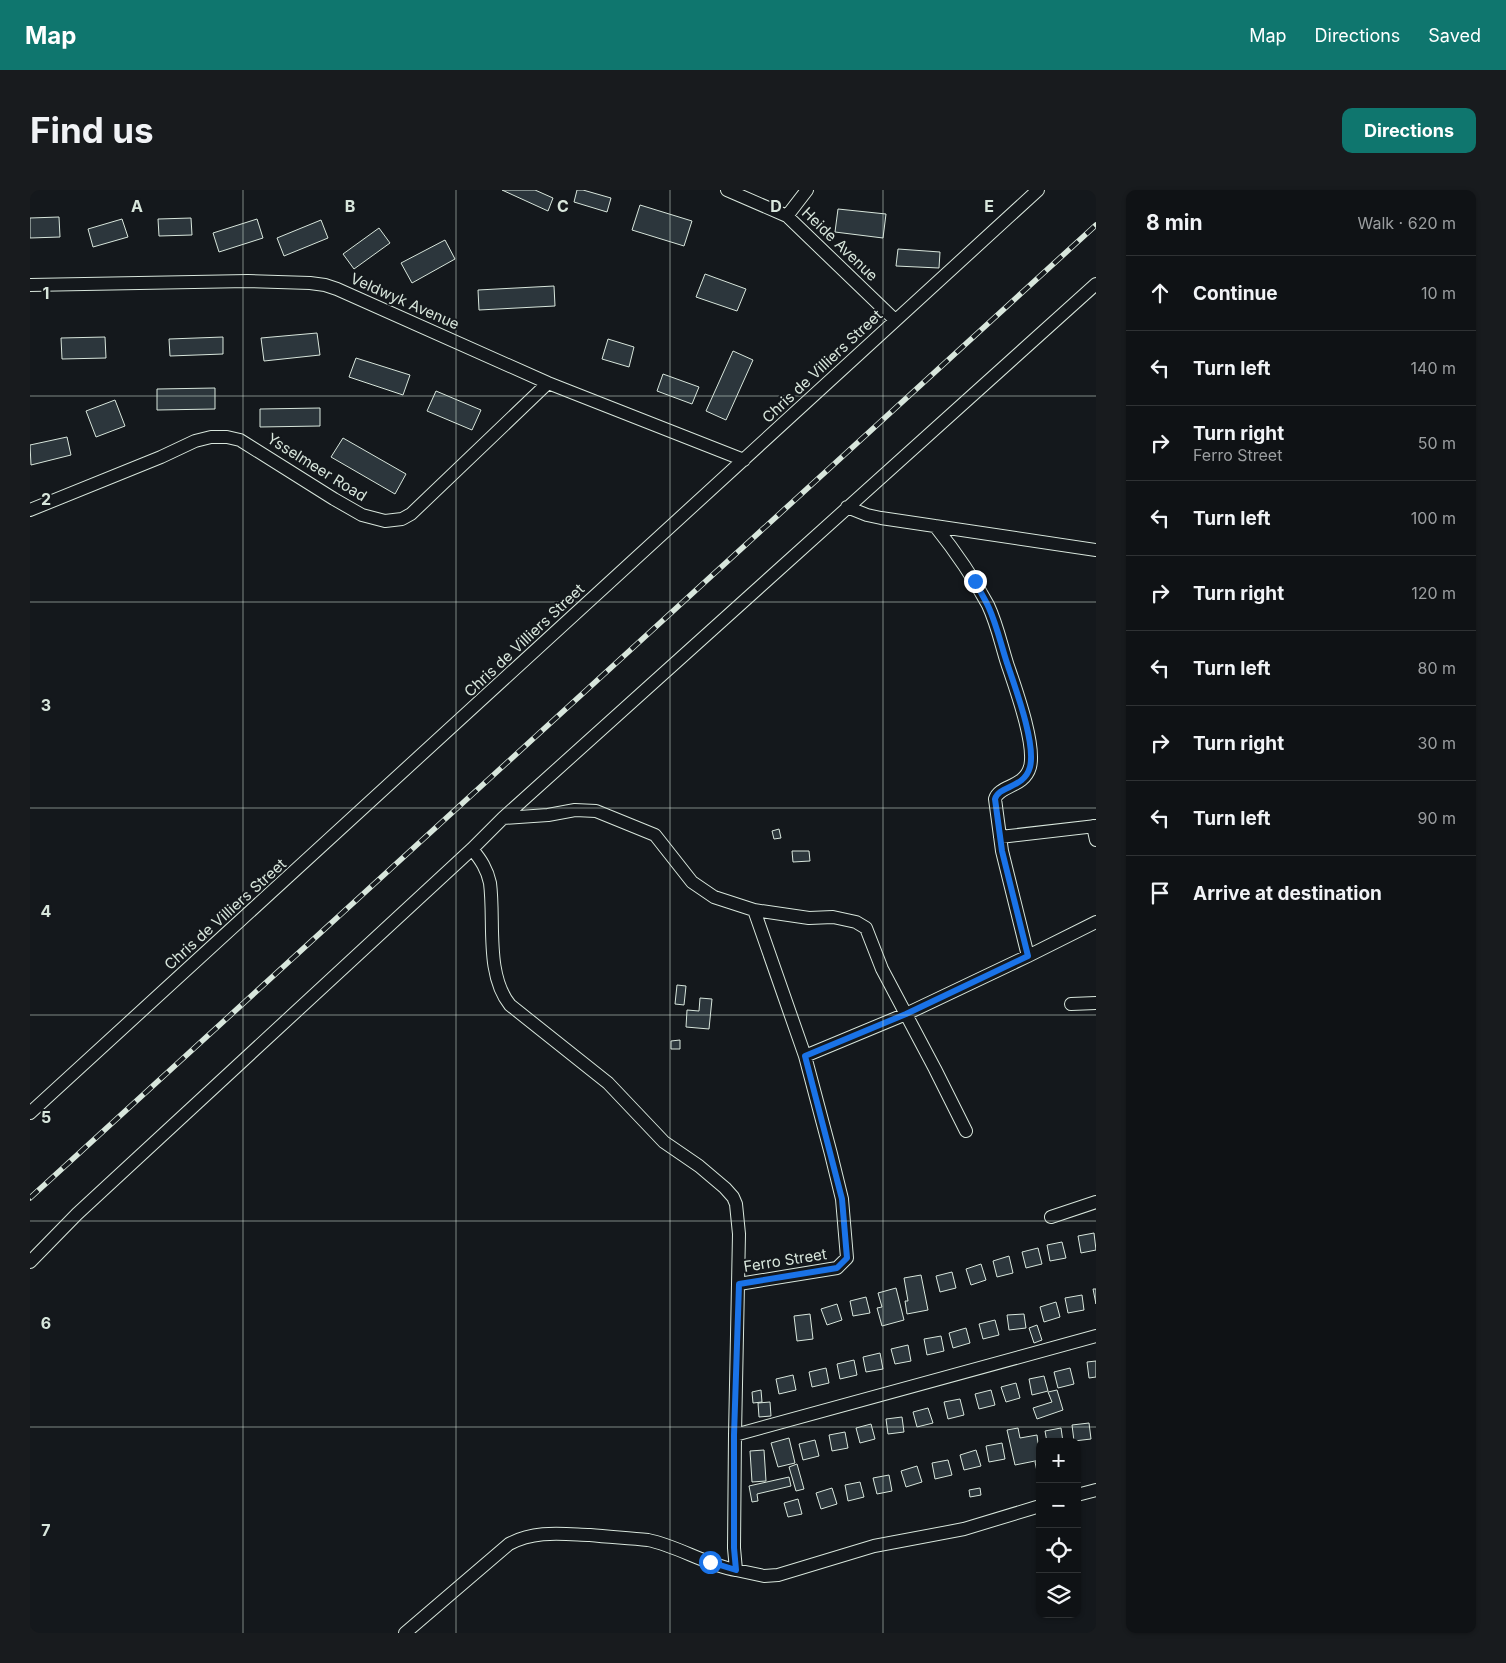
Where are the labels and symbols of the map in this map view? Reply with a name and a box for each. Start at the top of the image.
text: A [131,196,143,216]
text: B [345,196,355,216]
text: C [557,196,569,216]
text: D [770,196,782,216]
text: E [984,196,994,216]
street label: Heide Avenue [798,203,882,285]
street label: Veldwyk Avenue [348,269,462,333]
text: 1 [43,283,49,303]
street label: Chris de Villiers Street [758,305,886,427]
street label: Ysselmeer Road [264,429,370,505]
text: 2 [41,489,51,509]
route end [964,570,987,593]
street label: Chris de Villiers Street [460,579,588,701]
text: 3 [41,695,51,715]
street label: Chris de Villiers Street [160,854,290,974]
text: 4 [41,901,52,921]
text: 5 [41,1107,51,1127]
street label: Ferro Street [742,1244,828,1276]
text: 6 [41,1313,51,1333]
text: 7 [41,1520,51,1540]
route start [699,1551,722,1574]

